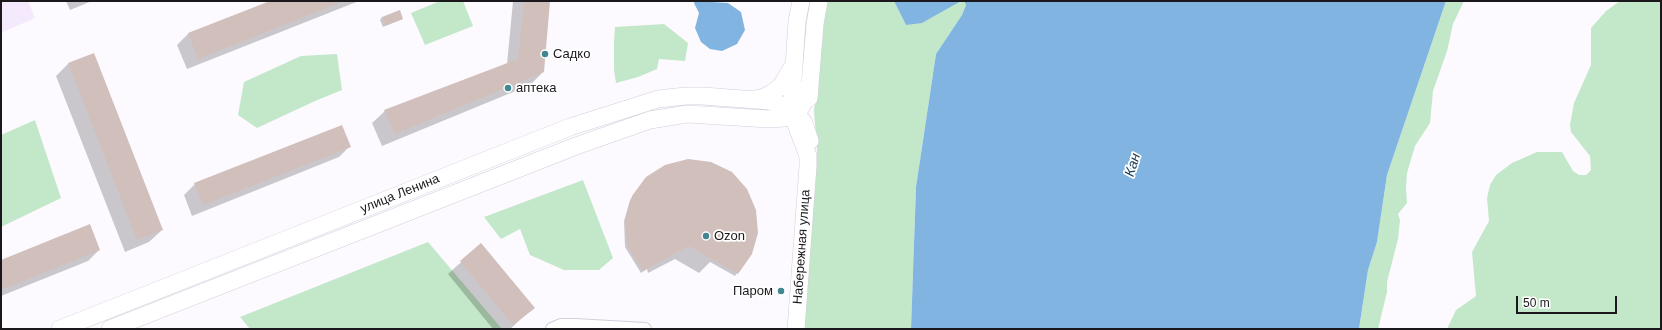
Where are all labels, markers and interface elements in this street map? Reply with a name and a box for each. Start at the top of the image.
place label: Садко [553,46,590,62]
marker: Садко [540,49,550,59]
place label: аптека [516,80,557,96]
marker: аптека [503,83,513,93]
water label: Кан [1121,151,1145,179]
street label: улица Ленина [358,171,442,217]
street label: Набережная улица [790,189,814,305]
place label: Ozon [714,228,745,244]
marker: Ozon [701,231,711,241]
place label: Паром [733,283,773,299]
marker: Паром [776,286,786,296]
scale bar [1518,288,1619,314]
text: 50 m [1523,296,1550,310]

